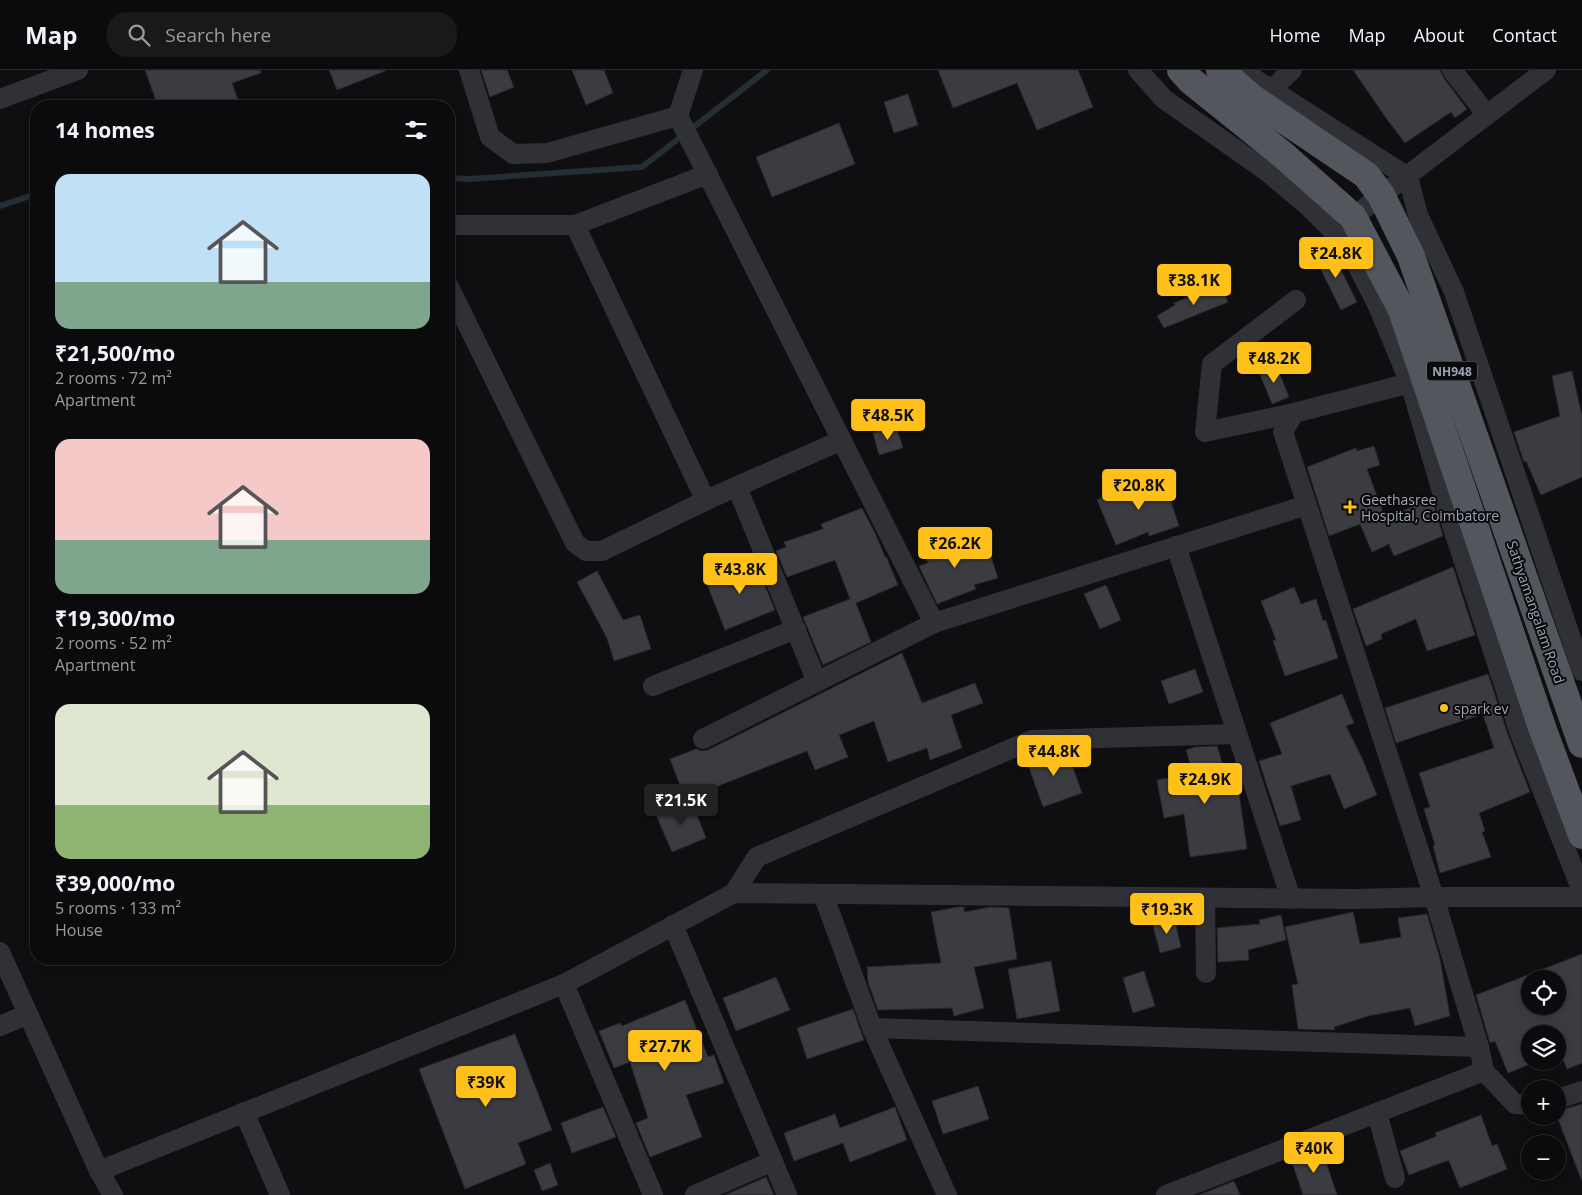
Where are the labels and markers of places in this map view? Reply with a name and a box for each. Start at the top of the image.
pin: ₹24.8K [1295,236,1377,279]
pin: ₹38.1K [1153,264,1235,306]
pin: ₹48.2K [1233,342,1315,384]
pin: ₹48.5K [847,398,929,441]
pin: ₹20.8K [1098,468,1180,511]
place label: Geethasree Hospital, Coimbatore [1361,490,1499,525]
marker: Geethasree Hospital, Coimbatore [1343,500,1357,514]
pin: ₹26.2K [914,526,996,569]
pin: ₹43.8K [699,552,781,595]
place label: spark ev [1454,699,1509,718]
marker: spark ev [1438,702,1450,714]
pin: ₹44.8K [1013,734,1095,777]
pin: ₹24.9K [1164,762,1246,805]
pin: ₹21.5K [640,784,722,826]
pin: ₹19.3K [1126,892,1208,935]
pin: ₹27.7K [624,1030,706,1072]
pin: ₹39K [456,1066,516,1108]
pin: ₹40K [1284,1132,1344,1174]

